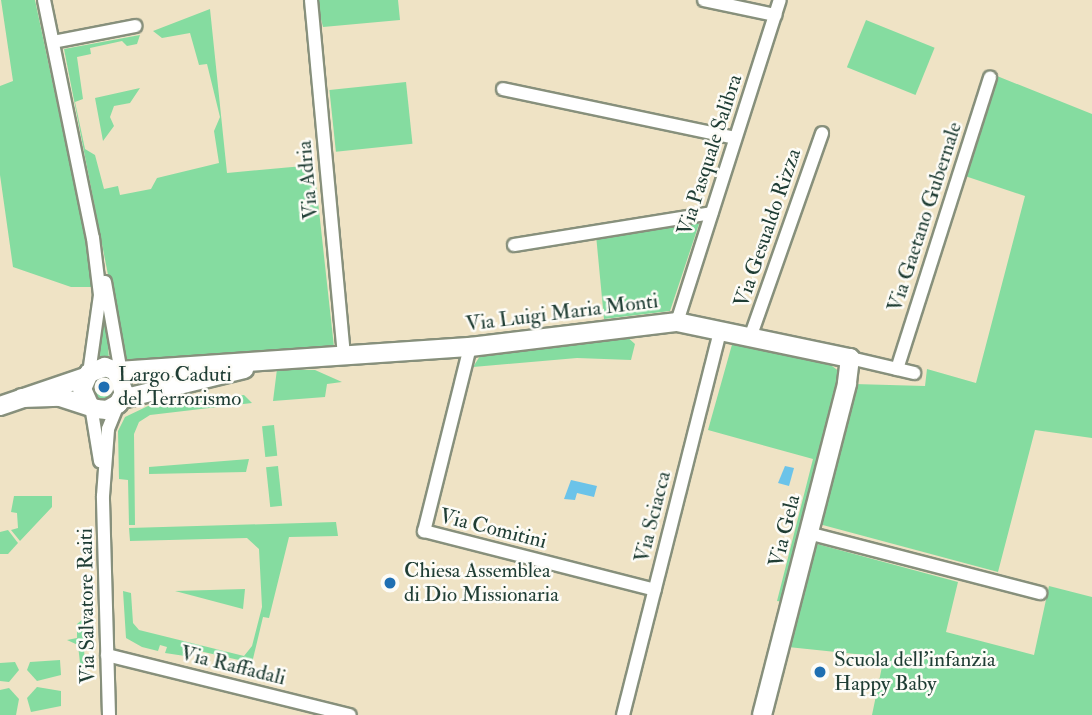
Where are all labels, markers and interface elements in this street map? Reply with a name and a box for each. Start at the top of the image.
street label: Via Pasquale Salibra [672,71,748,239]
street label: Via Gaetano Gubernale [882,119,968,315]
street label: Via Adria [292,139,324,221]
street label: Via Gesualdo Rizza [729,145,807,311]
street label: Via Luigi Maria Monti [464,289,660,337]
place label: Largo Caduti del Terrorismo [118,362,241,412]
marker: Largo Caduti del Terrorismo [96,379,112,395]
street label: Via Sciacca [629,469,677,565]
street label: Via Gela [764,492,806,570]
street label: Via Comitini [437,504,549,554]
street label: Via Salvatore Raiti [73,528,101,684]
place label: Chiesa Assemblea di Dio Missionaria [404,558,559,608]
marker: Chiesa Assemblea di Dio Missionaria [382,575,398,591]
street label: Via Raffadali [178,641,288,691]
place label: Scuola dell'infanzia Happy Baby [834,647,996,697]
marker: Scuola dell'infanzia Happy Baby [812,664,828,680]

